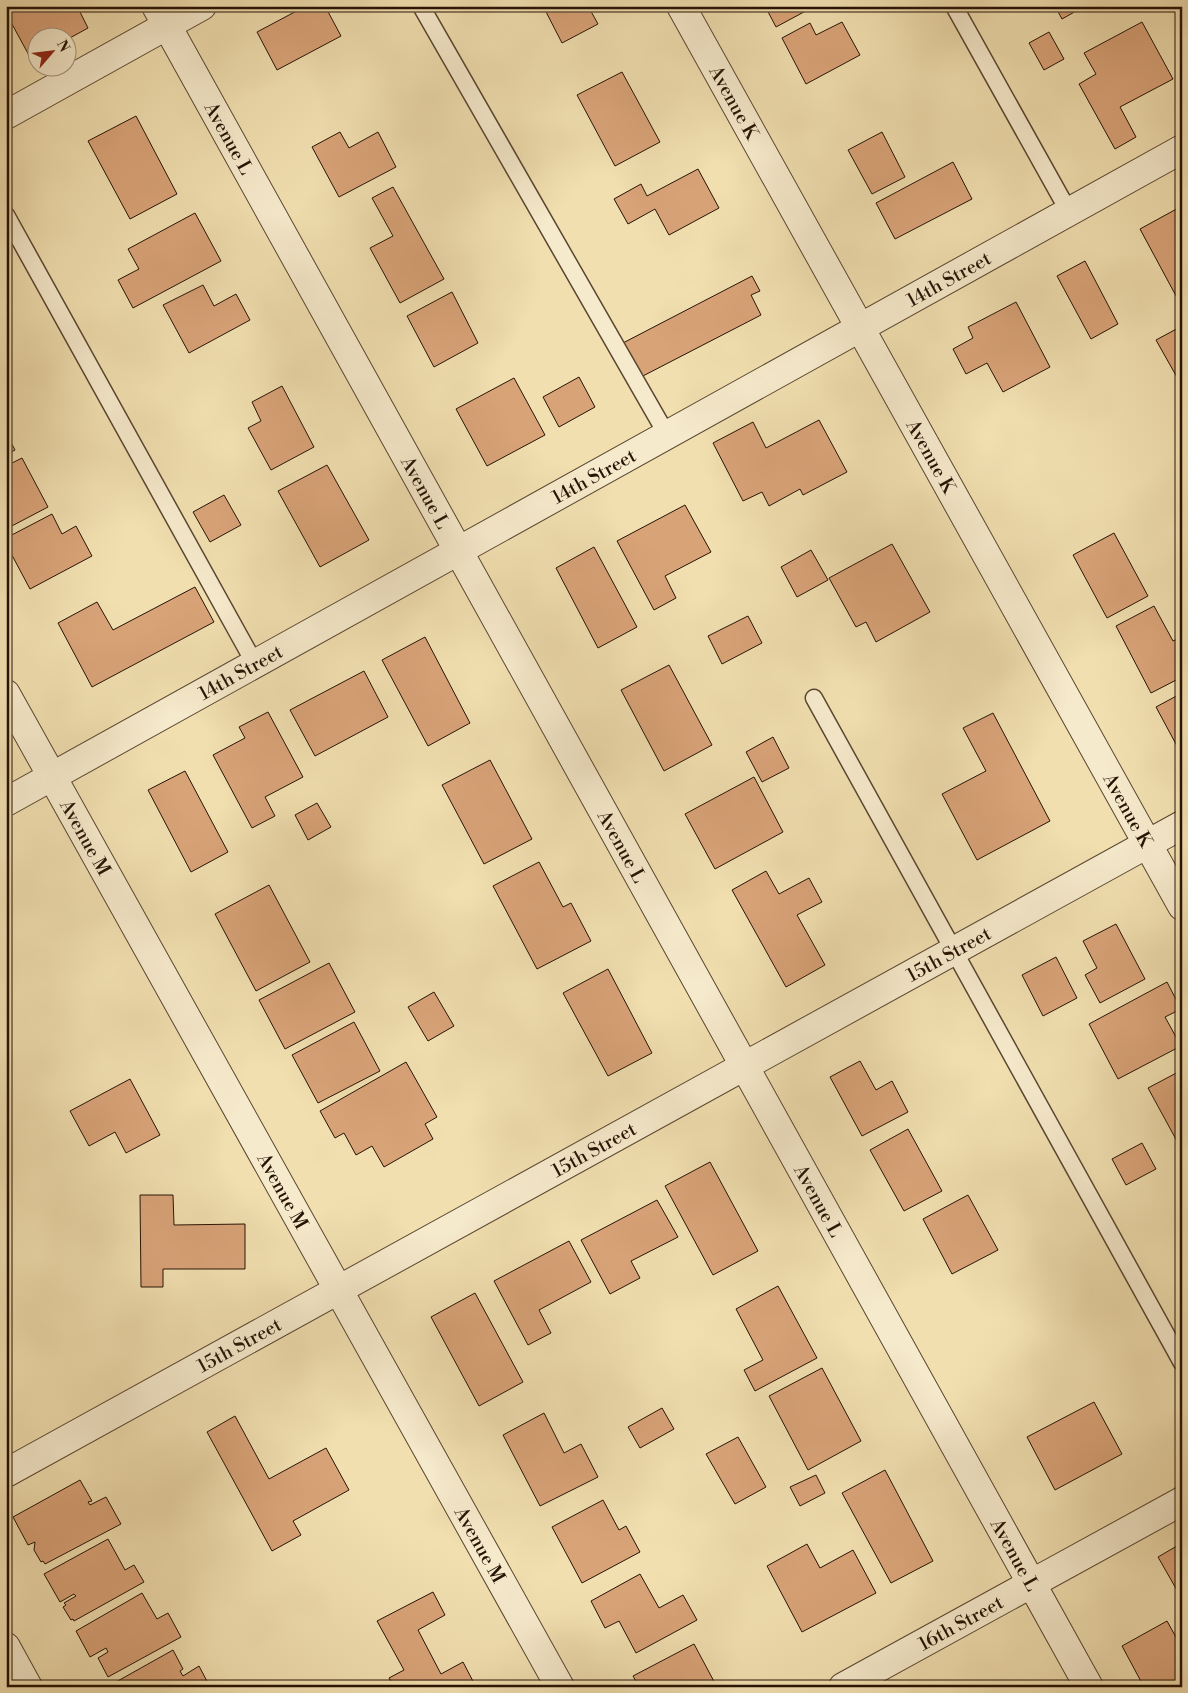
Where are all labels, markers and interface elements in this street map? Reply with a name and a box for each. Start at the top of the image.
north arrow [28,28,78,78]
text: N [52,37,73,55]
street label: Avenue K [703,61,764,145]
street label: Avenue L [198,97,258,179]
street label: 14th Street [903,246,995,313]
street label: Avenue K [900,415,961,498]
street label: 14th Street [548,444,641,510]
street label: Avenue L [395,451,455,533]
street label: 14th Street [194,640,287,706]
street label: Avenue K [1097,768,1158,852]
street label: Avenue M [54,795,116,880]
street label: Avenue L [591,805,651,887]
street label: 15th Street [903,922,995,987]
street label: 15th Street [548,1117,641,1183]
street label: Avenue M [251,1148,313,1234]
street label: Avenue L [788,1160,848,1241]
street label: 15th Street [193,1313,286,1378]
street label: Avenue M [448,1502,511,1588]
street label: Avenue L [984,1514,1044,1595]
street label: 16th Street [914,1590,1008,1656]

